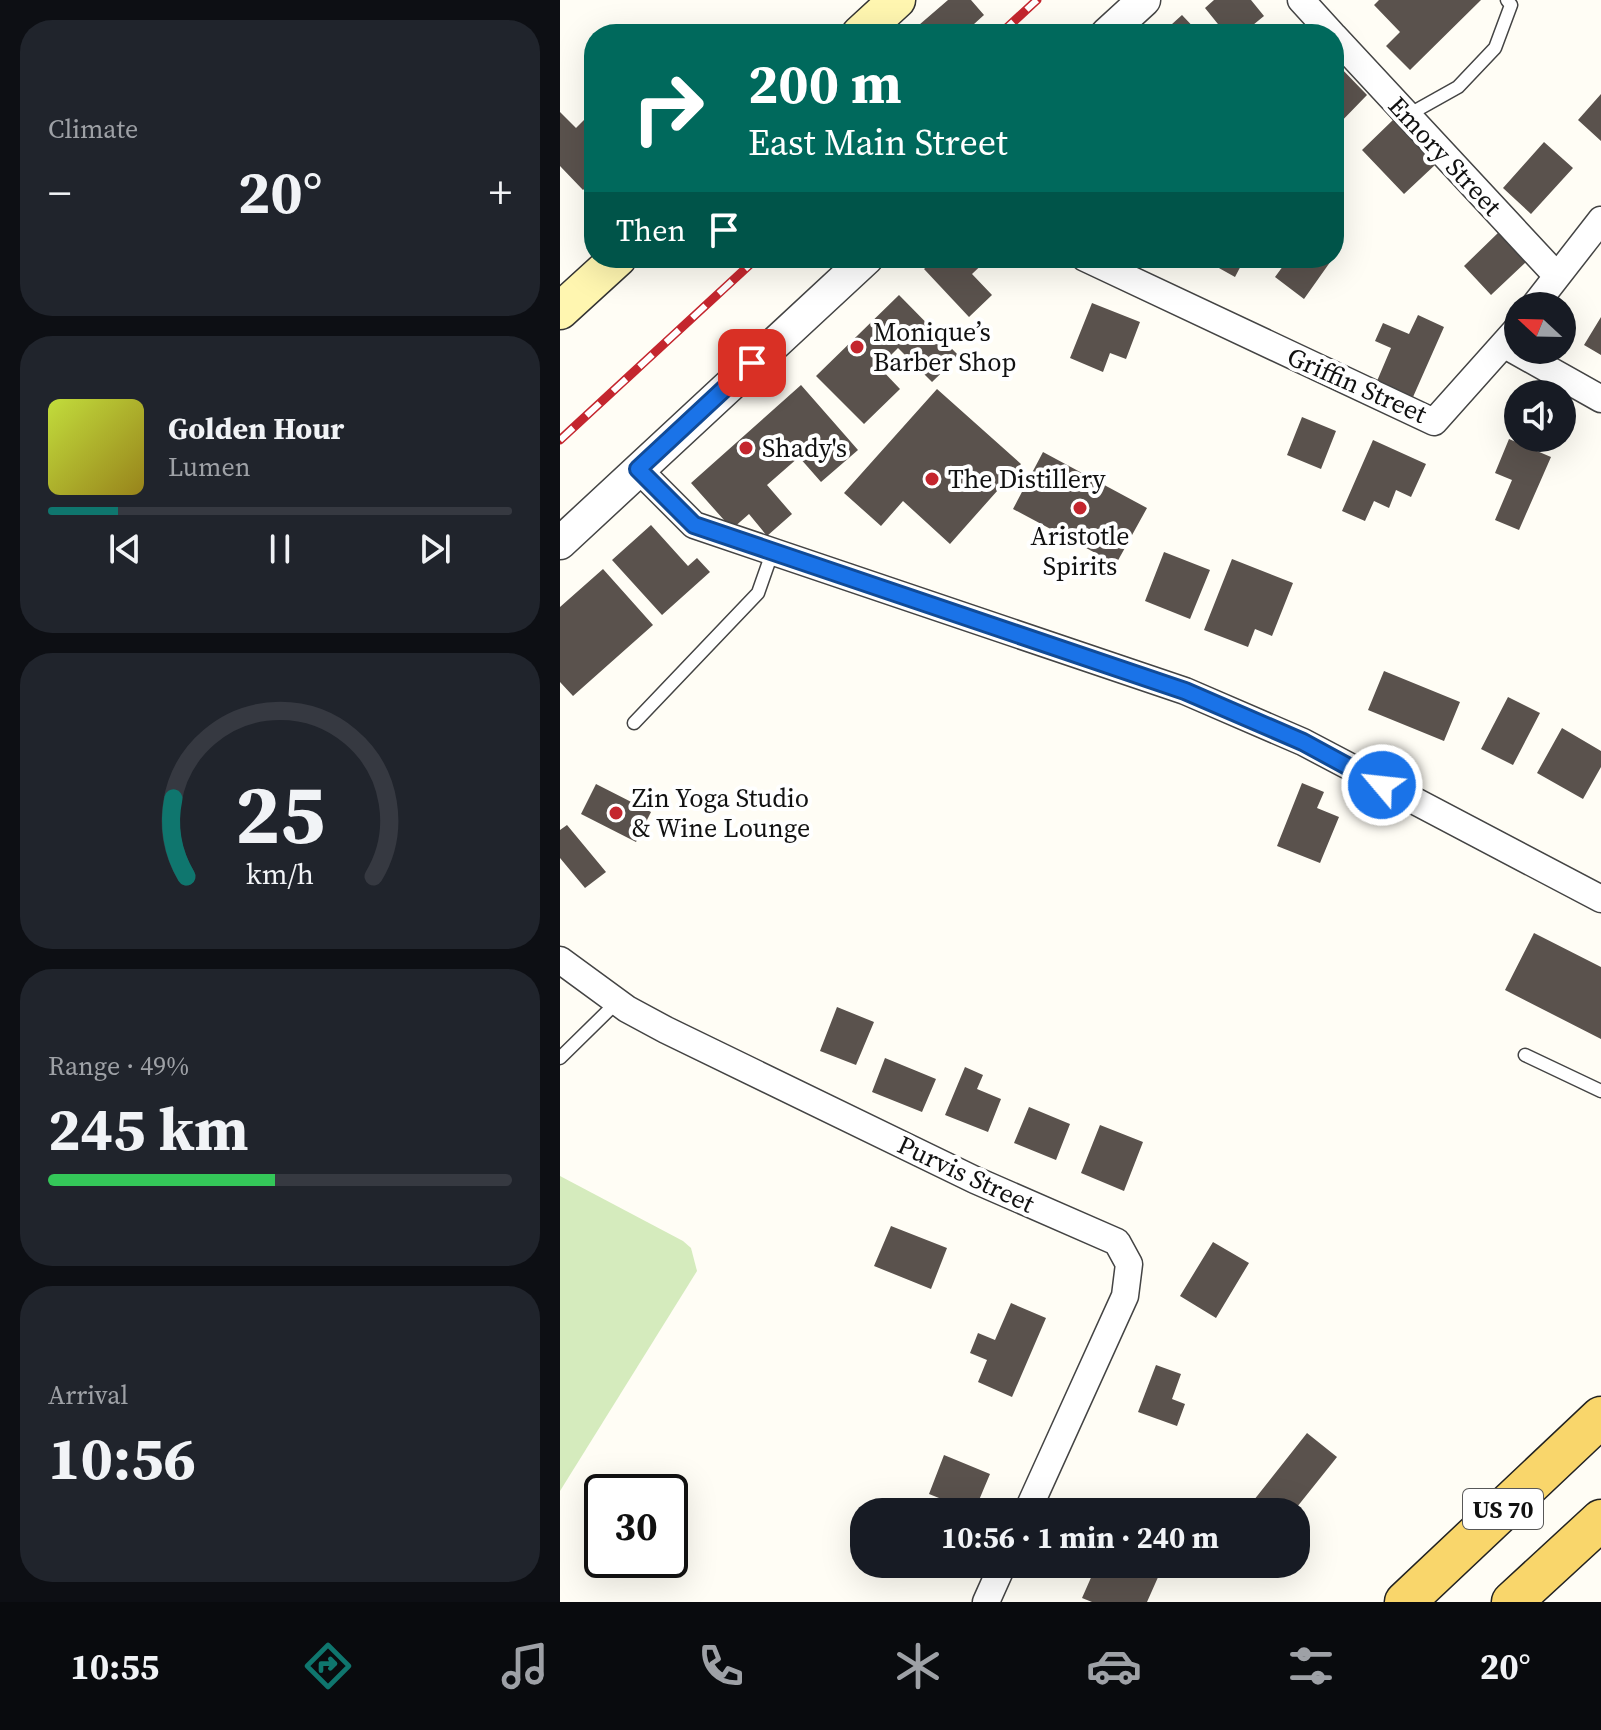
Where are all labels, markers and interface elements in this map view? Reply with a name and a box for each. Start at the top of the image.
text: 200 m [748,45,902,122]
icon: right [616,56,720,160]
street label: Emory Street [1380,88,1510,224]
text: Climate [48,111,138,147]
text: East Main Street [748,118,1008,167]
text: 20° [238,151,322,233]
text: − [48,162,71,223]
text: + [489,162,512,223]
icon: arrive [702,208,746,252]
text: Then [616,210,686,251]
north arrow [1504,292,1576,364]
map controls [1504,292,1576,452]
place label: Monique’s Barber Shop [873,314,1016,380]
pin [718,329,786,397]
marker: Monique’s Barber Shop [848,338,866,356]
street label: Griffin Street [1282,338,1433,432]
icon: arrive [730,341,774,385]
button: sound [1504,380,1576,452]
text: Golden Hour [168,408,344,449]
place label: Shady's [762,430,847,466]
marker: Shady's [737,439,755,457]
text: Lumen [168,449,250,485]
place label: The Distillery [948,461,1106,497]
marker: The Distillery [923,470,941,488]
marker: Aristotle Spirits [1071,499,1089,517]
place label: Aristotle Spirits [1030,518,1130,584]
icon: previous [103,527,147,571]
icon: pause [258,527,302,571]
icon: next [413,527,457,571]
position arrow [1340,743,1424,827]
text: 25 [235,757,325,871]
place label: Zin Yoga Studio & Wine Lounge [632,780,810,846]
marker: Zin Yoga Studio & Wine Lounge [607,804,625,822]
text: km/h [246,854,314,894]
text: Range · 49% [48,1048,189,1084]
text: 245 km [48,1088,249,1170]
street label: Purvis Street [892,1127,1041,1222]
text: Arrival [48,1377,128,1413]
text: 10:56 [48,1417,196,1499]
speed limit sign: 30 [584,1474,688,1578]
road number: US 70 [1463,1489,1543,1529]
text: 10:56 · 1 min · 240 m [941,1517,1219,1558]
icon: directions [300,1638,356,1694]
icon: music [497,1638,553,1694]
icon: phone [693,1638,749,1694]
icon: climate [890,1638,946,1694]
icon: car [1086,1638,1142,1694]
icon: filters [1283,1638,1339,1694]
text: 10:55 [70,1642,159,1691]
text: 20° [1480,1642,1531,1691]

